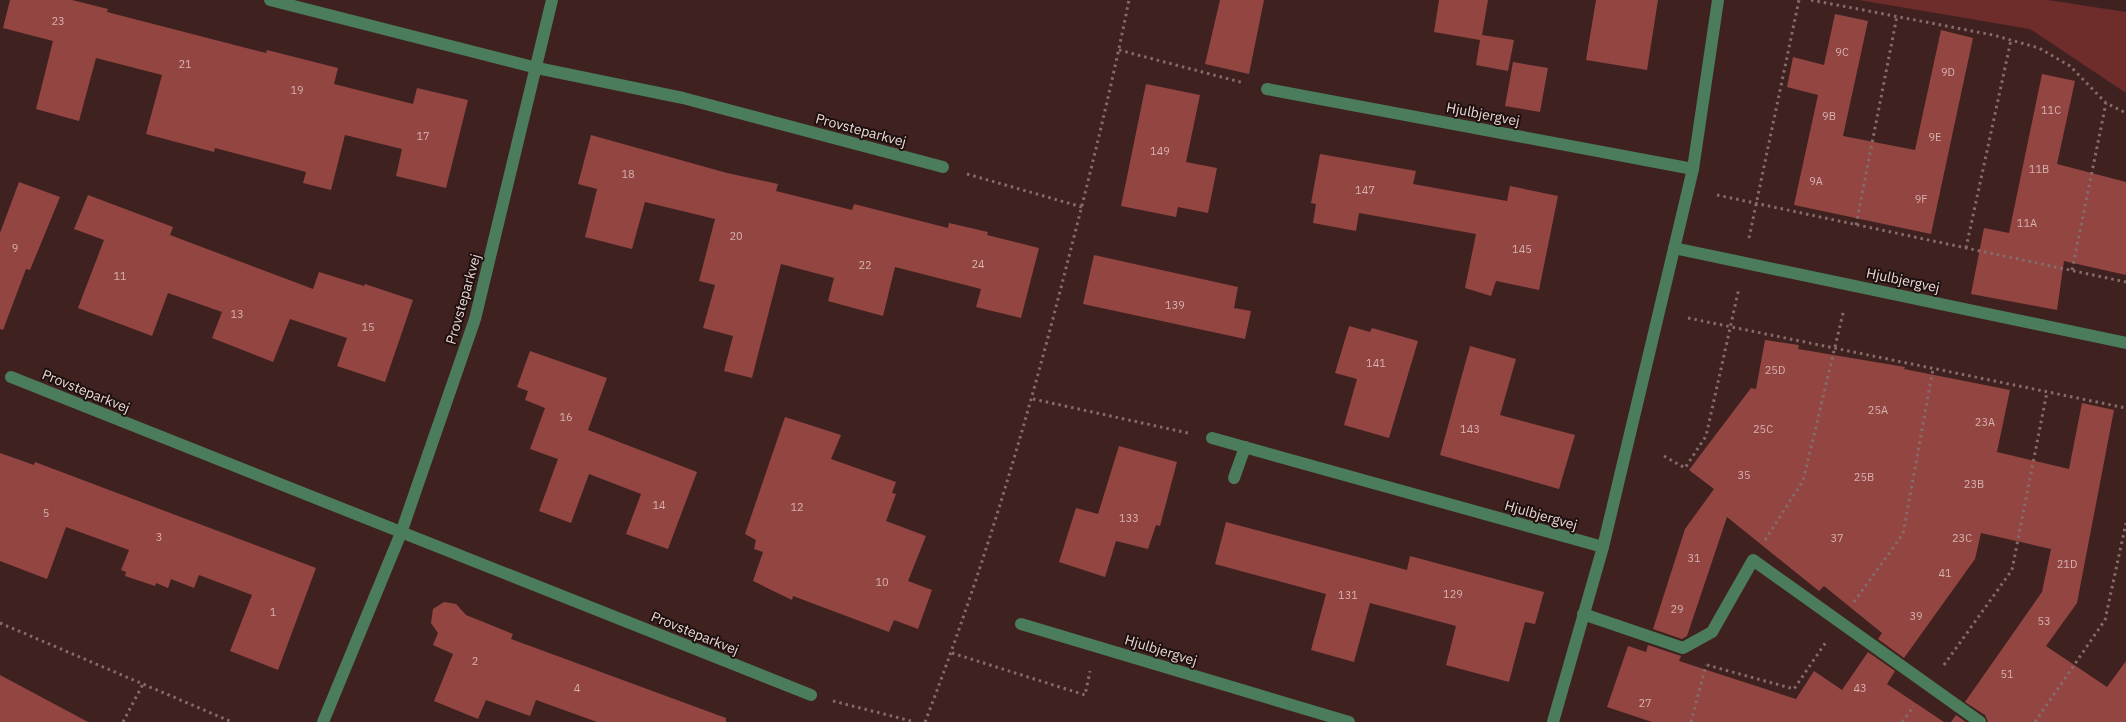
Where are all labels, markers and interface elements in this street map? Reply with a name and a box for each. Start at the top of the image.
house number: 23 [51,14,65,28]
house number: 9C [1835,45,1849,59]
house number: 21 [178,57,192,71]
house number: 9D [1941,65,1955,79]
house number: 19 [290,83,304,97]
street label: Hjulbjergvej [1445,98,1521,130]
house number: 11C [2041,103,2061,117]
street label: Provsteparkvej [814,109,908,151]
house number: 9B [1822,109,1836,123]
house number: 17 [416,129,430,143]
house number: 9E [1928,130,1942,144]
house number: 149 [1150,144,1170,158]
house number: 11B [2029,162,2049,176]
house number: 18 [621,167,635,181]
house number: 9A [1809,174,1823,188]
house number: 147 [1355,183,1375,197]
house number: 9F [1915,192,1927,206]
house number: 11A [2017,216,2037,230]
house number: 20 [729,229,743,243]
house number: 9 [12,241,18,255]
house number: 145 [1512,242,1532,256]
street label: Provsteparkvej [442,252,484,346]
house number: 24 [971,257,985,271]
house number: 22 [858,258,872,272]
street label: Hjulbjergvej [1865,263,1941,297]
house number: 11 [113,269,127,283]
house number: 139 [1165,298,1185,312]
house number: 13 [230,307,244,321]
house number: 15 [361,320,375,334]
house number: 141 [1366,356,1386,370]
house number: 25D [1765,363,1785,377]
street label: Provsteparkvej [39,365,133,417]
house number: 25A [1868,403,1888,417]
house number: 16 [559,410,573,424]
house number: 23A [1975,415,1995,429]
house number: 143 [1460,422,1480,436]
house number: 25C [1753,422,1773,436]
house number: 35 [1737,468,1751,482]
house number: 25B [1854,470,1874,484]
house number: 23B [1964,477,1984,491]
street label: Hjulbjergvej [1503,496,1579,534]
house number: 14 [652,498,666,512]
house number: 12 [790,500,804,514]
house number: 5 [43,506,49,520]
house number: 133 [1119,511,1139,525]
house number: 3 [156,530,162,544]
house number: 37 [1830,531,1844,545]
house number: 23C [1952,531,1972,545]
house number: 31 [1687,551,1701,565]
house number: 21D [2057,557,2077,571]
house number: 41 [1938,566,1952,580]
house number: 10 [875,575,889,589]
house number: 129 [1443,587,1463,601]
house number: 131 [1338,588,1358,602]
house number: 29 [1670,602,1684,616]
house number: 1 [270,605,277,619]
street label: Provsteparkvej [648,607,742,659]
house number: 39 [1909,609,1923,623]
house number: 53 [2037,614,2051,628]
street label: Hjulbjergvej [1123,630,1199,670]
house number: 2 [472,654,478,668]
house number: 51 [2000,667,2014,681]
house number: 4 [574,681,581,695]
house number: 43 [1853,681,1867,695]
house number: 27 [1638,696,1652,710]

